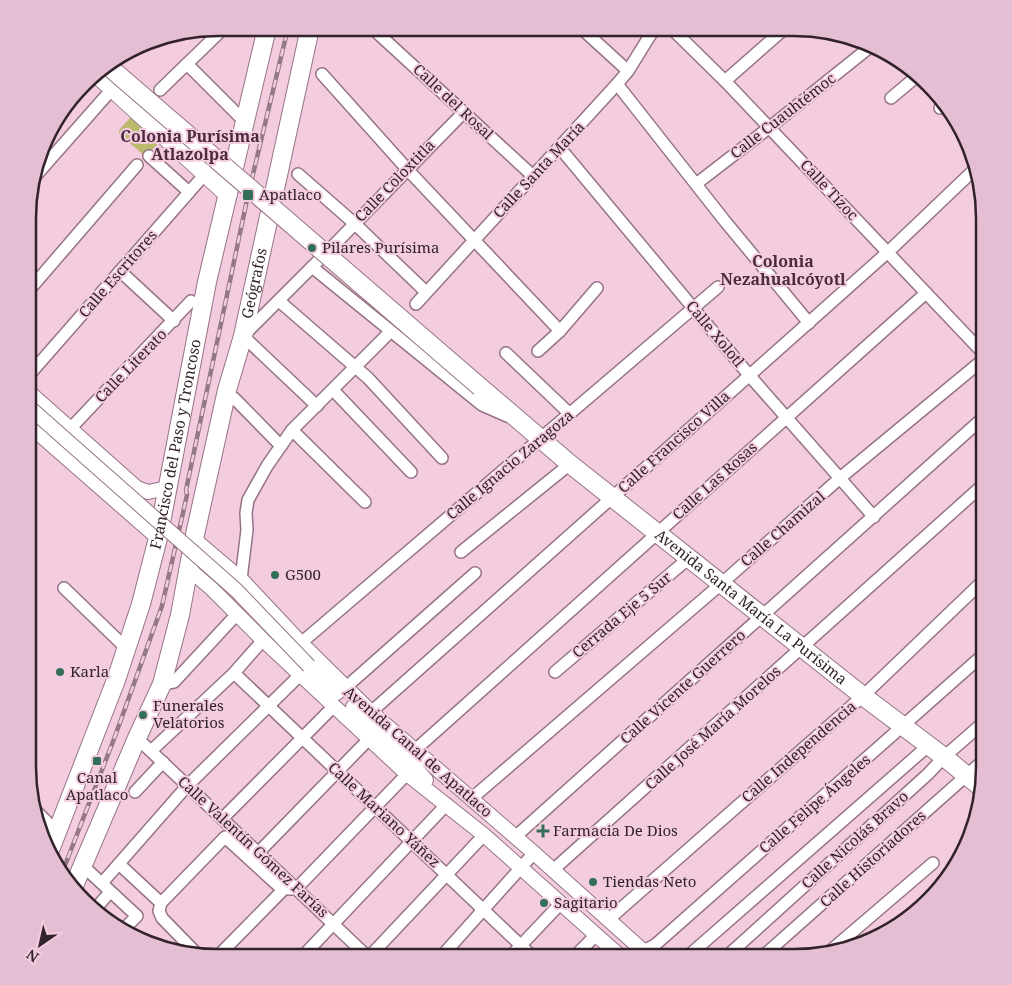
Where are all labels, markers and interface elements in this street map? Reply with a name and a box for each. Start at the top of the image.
street label: Calle del Rosal [409,59,498,144]
street label: Calle Cuauhtémoc [726,68,839,163]
street label: Calle Santa María [488,117,588,222]
district label: Colonia Purísima Atlazolpa [120,125,260,165]
street label: Calle Coloxtitla [350,135,439,226]
street label: Calle Tízoc [796,154,863,224]
place label: Apatlaco [259,184,322,204]
marker: Apatlaco [241,188,255,202]
street label: Calle Escritores [74,225,161,321]
place label: Pilares Purísima [322,237,439,257]
marker: Pilares Purísima [306,242,318,254]
street label: Geógrafos [236,246,271,320]
district label: Colonia Nezahualcóyotl [720,250,846,290]
street label: Calle Xolotl [682,296,750,371]
street label: Calle Literato [90,324,171,407]
street label: Francisco del Paso y Troncoso [144,337,205,551]
street label: Calle Francisco Villa [613,386,734,497]
street label: Calle Ignacio Zaragoza [441,405,577,524]
street label: Calle Las Rosas [668,437,761,524]
street label: Calle Chamizal [736,486,829,570]
street label: Avenida Santa María La Purísima [651,524,852,689]
place label: G500 [285,564,321,584]
street label: Cerrada Eje 5 Sur [567,567,675,662]
marker: G500 [269,569,281,581]
street label: Calle Vicente Guerrero [615,625,749,748]
place label: Karla [70,661,109,681]
street label: Calle José María Morelos [640,661,785,794]
marker: Karla [54,666,66,678]
street label: Avenida Canal de Apatlaco [340,681,497,821]
place label: Funerales Velatorios [153,695,225,732]
street label: Calle Independencia [737,696,860,807]
marker: Funerales Velatorios [137,709,149,721]
street label: Calle Felipe Ángeles [754,749,874,857]
marker: Canal Apatlaco [91,755,103,767]
street label: Calle Mariano Yáñez [324,757,445,871]
place label: Canal Apatlaco [66,767,128,804]
street label: Calle Valentín Gómez Farías [174,771,334,922]
street label: Calle Nicolás Bravo [797,786,912,893]
street label: Calle Historiadores [815,805,930,911]
place label: Farmacia De Dios [553,820,678,840]
marker: Farmacia De Dios [537,825,549,837]
place label: Tiendas Neto [603,871,696,891]
marker: Tiendas Neto [587,876,599,888]
place label: Sagitario [554,892,618,912]
marker: Sagitario [538,897,550,909]
north arrow [15,920,65,970]
text: N [23,945,42,967]

